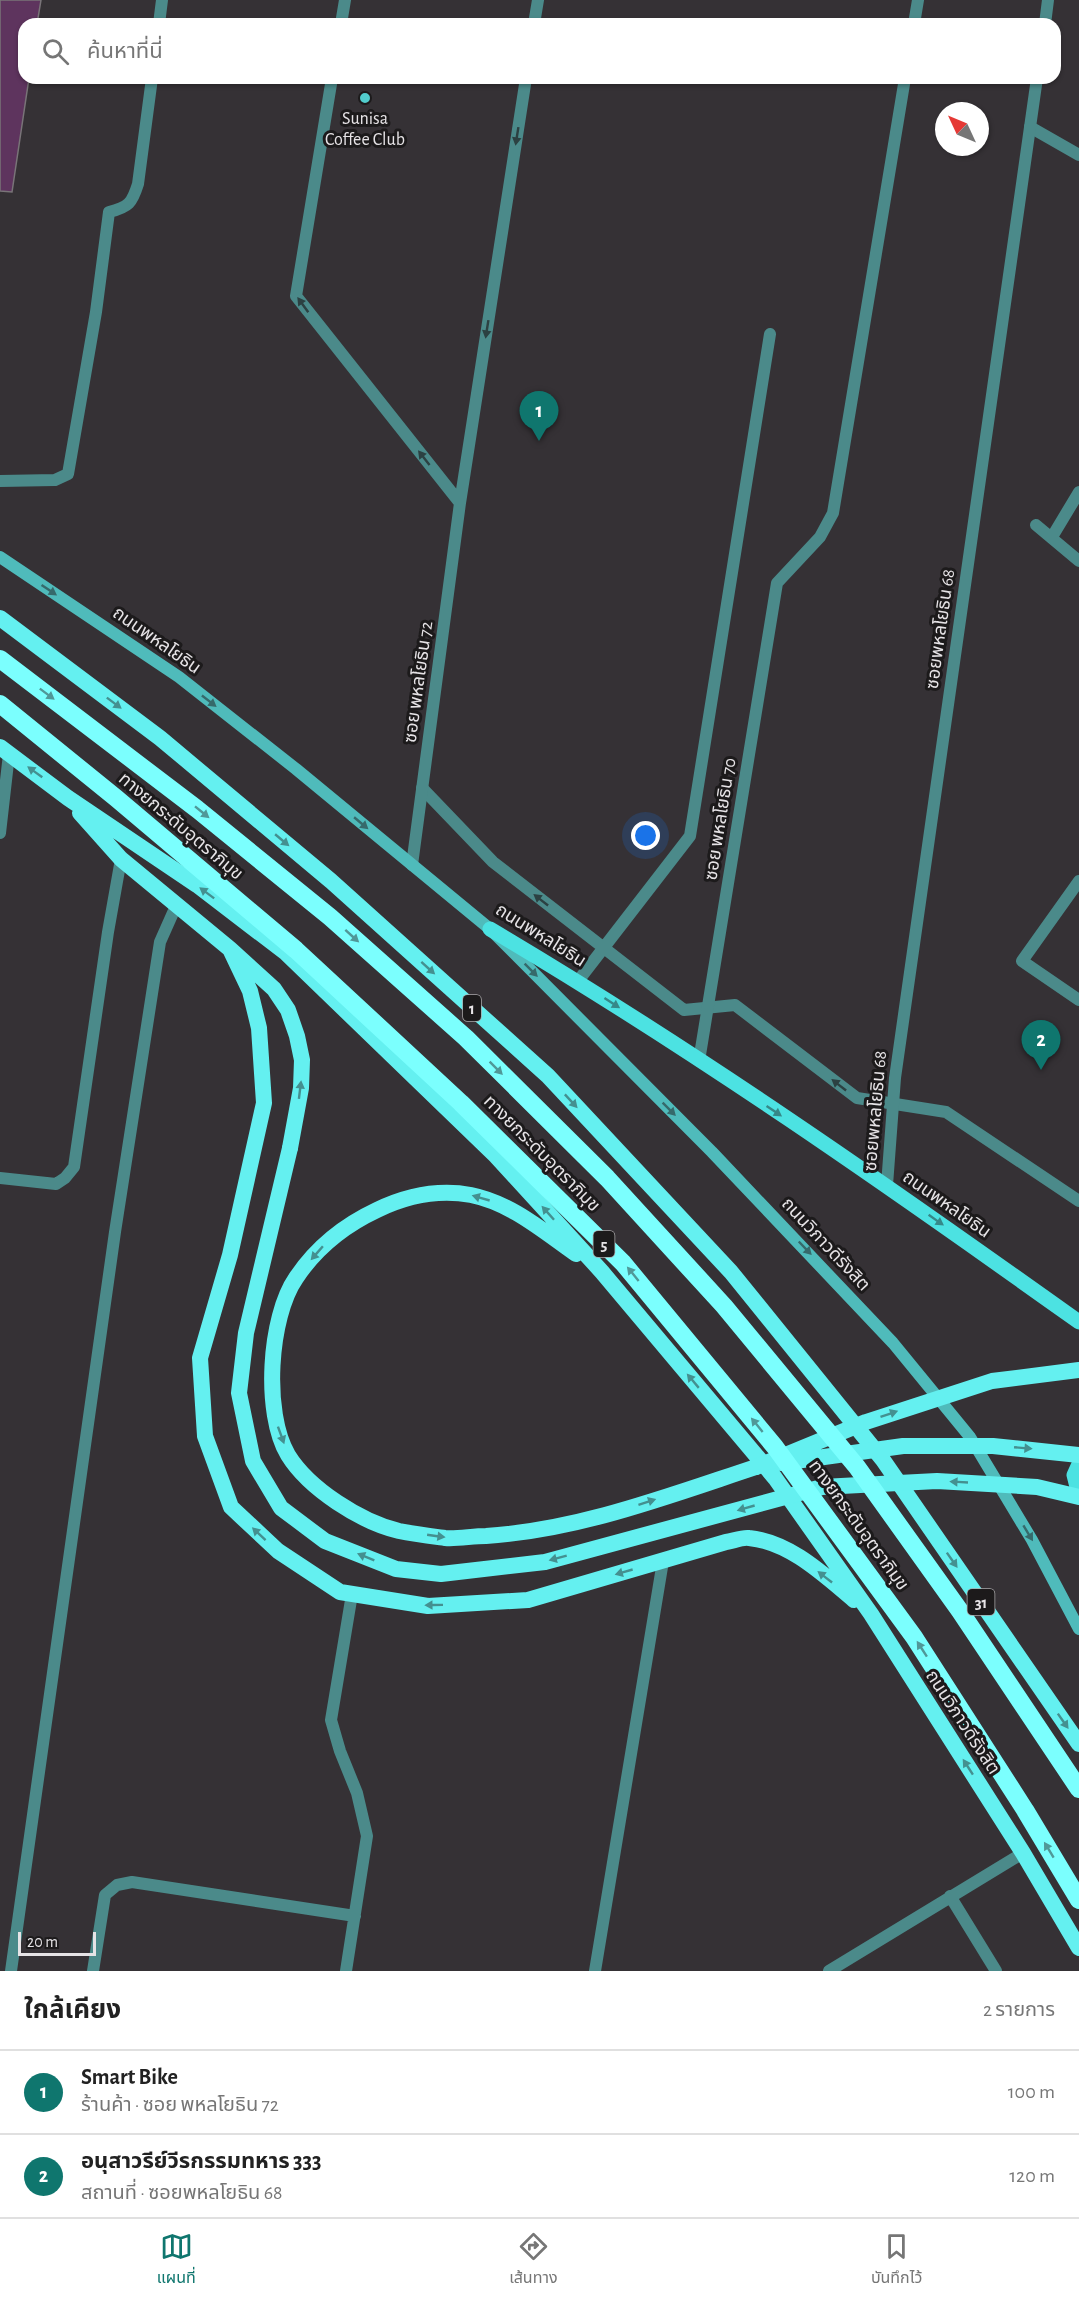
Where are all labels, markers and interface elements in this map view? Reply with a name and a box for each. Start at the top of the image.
search box [18,18,1061,84]
icon: search [39,35,72,68]
text: ค้นหาที่นี่ [87,40,163,62]
marker: Sunisa Coffee Club [358,91,372,105]
north arrow [935,102,989,156]
place label: Sunisa Coffee Club [325,110,405,149]
one-way arrow [512,126,521,145]
one-way arrow [297,297,309,312]
one-way arrow [482,319,491,338]
pin: 1 [520,392,558,441]
one-way arrow [418,450,430,465]
street label: ซอยพหลโยธิน 68 [923,568,958,690]
one-way arrow [40,584,56,596]
street label: ถนนพหลโยธิน [109,603,204,678]
street label: ซอย พหลโยธิน 72 [401,620,436,744]
one-way arrow [39,687,54,699]
one-way arrow [201,694,217,707]
one-way arrow [107,697,122,709]
street label: ซอย พหลโยธิน 70 [701,756,740,882]
one-way arrow [27,766,43,778]
street label: ทางยกระดับอุตราภิมุข [114,769,246,885]
one-way arrow [194,806,209,818]
one-way arrow [353,816,368,829]
your location [631,821,660,850]
one-way arrow [274,833,290,846]
one-way arrow [200,888,215,900]
one-way arrow [533,893,549,906]
street label: ถนนพหลโยธิน [492,900,589,971]
one-way arrow [344,929,359,942]
one-way arrow [421,961,436,975]
one-way arrow [524,963,538,977]
road number: 1 [463,995,481,1021]
one-way arrow [603,997,619,1009]
pin: 2 [1022,1020,1060,1070]
street label: ซอยพหลโยธิน 68 [861,1050,890,1172]
one-way arrow [489,1060,503,1074]
one-way arrow [832,1079,848,1091]
one-way arrow [295,1081,305,1100]
street label: ทางยกระดับอุตราภิมุข [479,1092,603,1216]
one-way arrow [564,1093,578,1108]
one-way arrow [661,1101,675,1115]
one-way arrow [766,1105,782,1117]
street label: ถนนพหลโยธิน [899,1167,994,1242]
one-way arrow [472,1193,490,1202]
street label: ถนนวิภาวดีรังสิต [778,1194,874,1295]
one-way arrow [542,1206,555,1221]
one-way arrow [927,1214,943,1226]
road number: 5 [594,1231,614,1257]
one-way arrow [797,1241,811,1255]
one-way arrow [311,1245,324,1260]
one-way arrow [626,1266,639,1282]
one-way arrow [687,1374,700,1389]
one-way arrow [880,1409,898,1418]
one-way arrow [750,1417,763,1433]
one-way arrow [276,1426,286,1444]
one-way arrow [1014,1444,1033,1453]
street label: ทางยกระดับอุตราภิมุข [804,1457,912,1595]
one-way arrow [949,1478,968,1487]
one-way arrow [638,1497,656,1507]
one-way arrow [737,1504,755,1513]
one-way arrow [1023,1525,1033,1542]
one-way arrow [252,1527,266,1541]
one-way arrow [426,1532,445,1541]
one-way arrow [357,1552,375,1561]
one-way arrow [946,1552,958,1568]
one-way arrow [548,1554,567,1564]
one-way arrow [615,1568,633,1577]
one-way arrow [817,1571,833,1583]
road number: 31 [968,1589,994,1615]
one-way arrow [424,1600,443,1610]
one-way arrow [917,1641,928,1657]
street label: ถนนวิภาวดีรังสิต [922,1667,1003,1778]
one-way arrow [1057,1713,1068,1729]
one-way arrow [963,1759,974,1775]
one-way arrow [1044,1841,1054,1858]
scale bar [18,1929,96,1956]
text: 20 m [27,1934,58,1950]
text: ใกล้เคียง [24,1997,121,2023]
text: 2 รายการ [983,2000,1055,2020]
text: Smart Bike [81,2066,178,2088]
text: 1 [40,2082,47,2102]
text: 100 m [1008,2082,1055,2102]
text: ร้านค้า · ซอย พหลโยธิน 72 [81,2095,279,2115]
text: อนุสาวรีย์วีรกรรมทหาร 333 [81,2150,321,2172]
text: 2 [39,2166,48,2186]
text: 120 m [1009,2166,1055,2186]
text: สถานที่ · ซอยพหลโยธิน 68 [81,2183,283,2203]
tab: แผนที่ [157,2230,196,2290]
tab: เส้นทาง [509,2230,557,2290]
tab: บันทึกไว้ [871,2230,922,2290]

